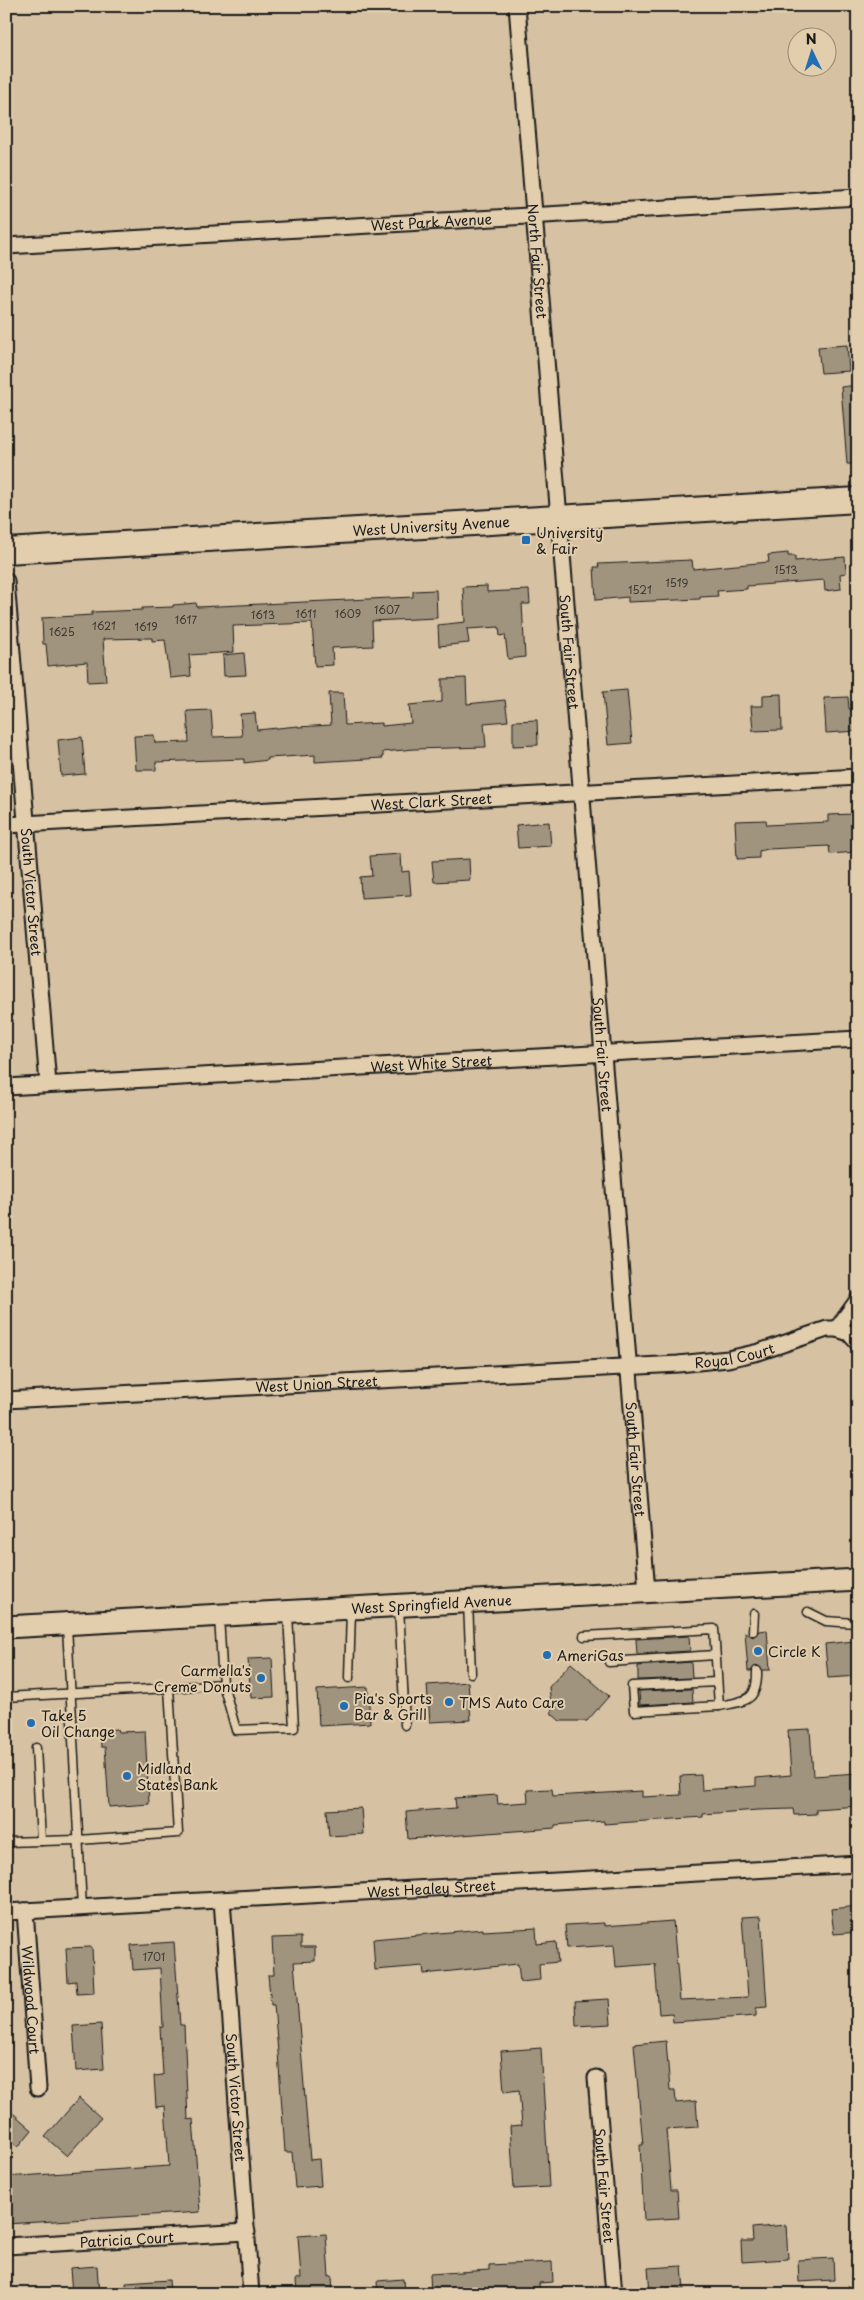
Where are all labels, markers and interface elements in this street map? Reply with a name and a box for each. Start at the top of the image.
north arrow [786,28,836,78]
text: N [805,28,817,49]
street label: North Fair Street [523,203,553,320]
street label: West Park Avenue [370,208,493,236]
street label: West University Avenue [352,510,511,541]
place label: University & Fair [536,522,603,559]
marker: University & Fair [520,534,532,546]
house number: 1513 [774,561,798,578]
house number: 1519 [666,574,689,591]
house number: 1521 [628,581,652,598]
street label: South Fair Street [555,594,585,710]
house number: 1607 [374,601,400,618]
house number: 1611 [296,605,316,622]
house number: 1609 [335,605,361,622]
house number: 1613 [251,606,275,623]
house number: 1617 [175,611,197,628]
house number: 1621 [92,617,116,634]
house number: 1619 [134,618,158,635]
house number: 1625 [49,623,75,640]
street label: West Clark Street [370,787,493,815]
street label: South Victor Street [16,827,48,957]
street label: South Fair Street [588,996,618,1113]
street label: West White Street [370,1049,493,1077]
street label: Royal Court [693,1337,777,1373]
street label: West Union Street [255,1370,378,1397]
street label: South Fair Street [621,1401,651,1518]
street label: West Springfield Avenue [350,1589,512,1618]
place label: Circle K [768,1641,821,1662]
place label: AmeriGas [557,1645,624,1666]
marker: Circle K [752,1645,764,1657]
marker: AmeriGas [541,1649,553,1661]
place label: Carmella's Creme Donuts [154,1660,251,1697]
marker: Carmella's Creme Donuts [255,1672,267,1684]
place label: Pia's Sports Bar & Grill [354,1688,432,1725]
place label: TMS Auto Care [459,1692,564,1713]
marker: TMS Auto Care [443,1696,455,1708]
marker: Pia's Sports Bar & Grill [338,1700,350,1712]
place label: Take 5 Oil Change [41,1705,115,1742]
marker: Take 5 Oil Change [25,1717,37,1729]
place label: Midland States Bank [137,1758,219,1795]
marker: Midland States Bank [121,1770,133,1782]
street label: West Healey Street [366,1874,497,1902]
street label: Wildwood Court [17,1945,46,2055]
house number: 1701 [143,1948,165,1965]
street label: South Victor Street [221,2033,252,2163]
street label: South Fair Street [590,2127,620,2244]
street label: Patricia Court [79,2226,175,2252]

